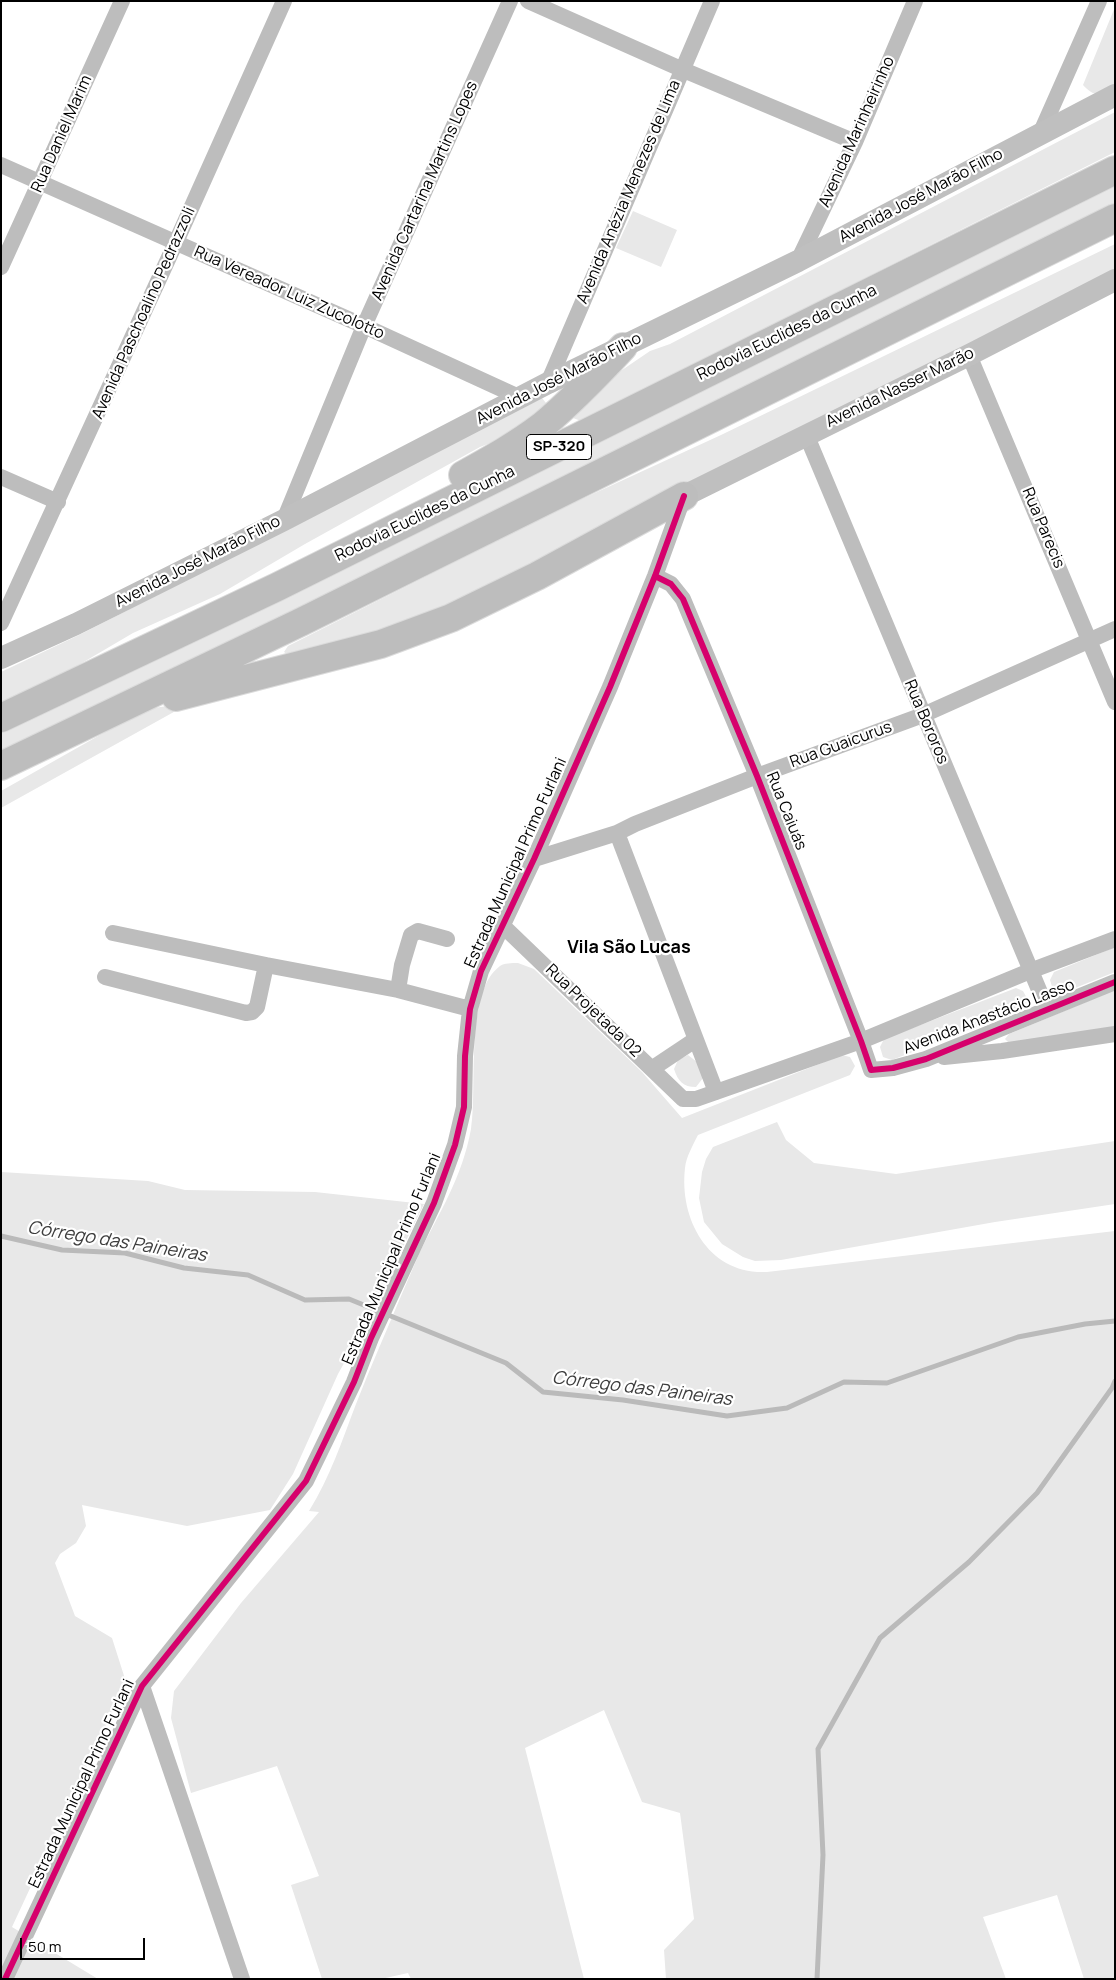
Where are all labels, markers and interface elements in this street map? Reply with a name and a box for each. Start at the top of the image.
street label: Avenida Marinheirinho [815,54,899,210]
street label: Rua Daniel Marim [28,72,96,196]
street label: Avenida Anézia Menezes de Lima [573,77,685,307]
street label: Avenida Cartarina Martins Lopes [368,78,482,304]
street label: Avenida José Marão Filho [836,145,1006,247]
street label: Avenida Paschoalino Pedrazzoli [88,204,200,422]
street label: Rua Vereador Luiz Zucolotto [191,242,387,344]
street label: Rodovia Euclides da Cunha [694,281,880,385]
street label: Avenida José Marão Filho [473,329,645,429]
street label: Avenida Nasser Marão [823,344,977,432]
road number: SP-320 [526,434,592,460]
street label: Rodovia Euclides da Cunha [332,462,518,566]
street label: Rua Parecis [1017,485,1069,571]
street label: Avenida José Marão Filho [112,512,284,612]
street label: Rua Bororos [900,677,952,767]
street label: Rua Guaicurus [787,718,895,772]
street label: Estrada Municipal Primo Furlani [461,755,571,971]
street label: Rua Caiuás [762,769,810,853]
district label: Vila São Lucas [567,937,691,959]
street label: Rua Projetada 02 [541,960,645,1062]
street label: Avenida Anastácio Lasso [901,975,1077,1059]
street label: Estrada Municipal Primo Furlani [339,1150,445,1368]
water label: Córrego das Paineiras [26,1217,208,1267]
water label: Córrego das Paineiras [551,1367,733,1411]
street label: Estrada Municipal Primo Furlani [25,1677,139,1891]
scale bar [22,1928,148,1960]
text: 50 m [28,1936,62,1957]

